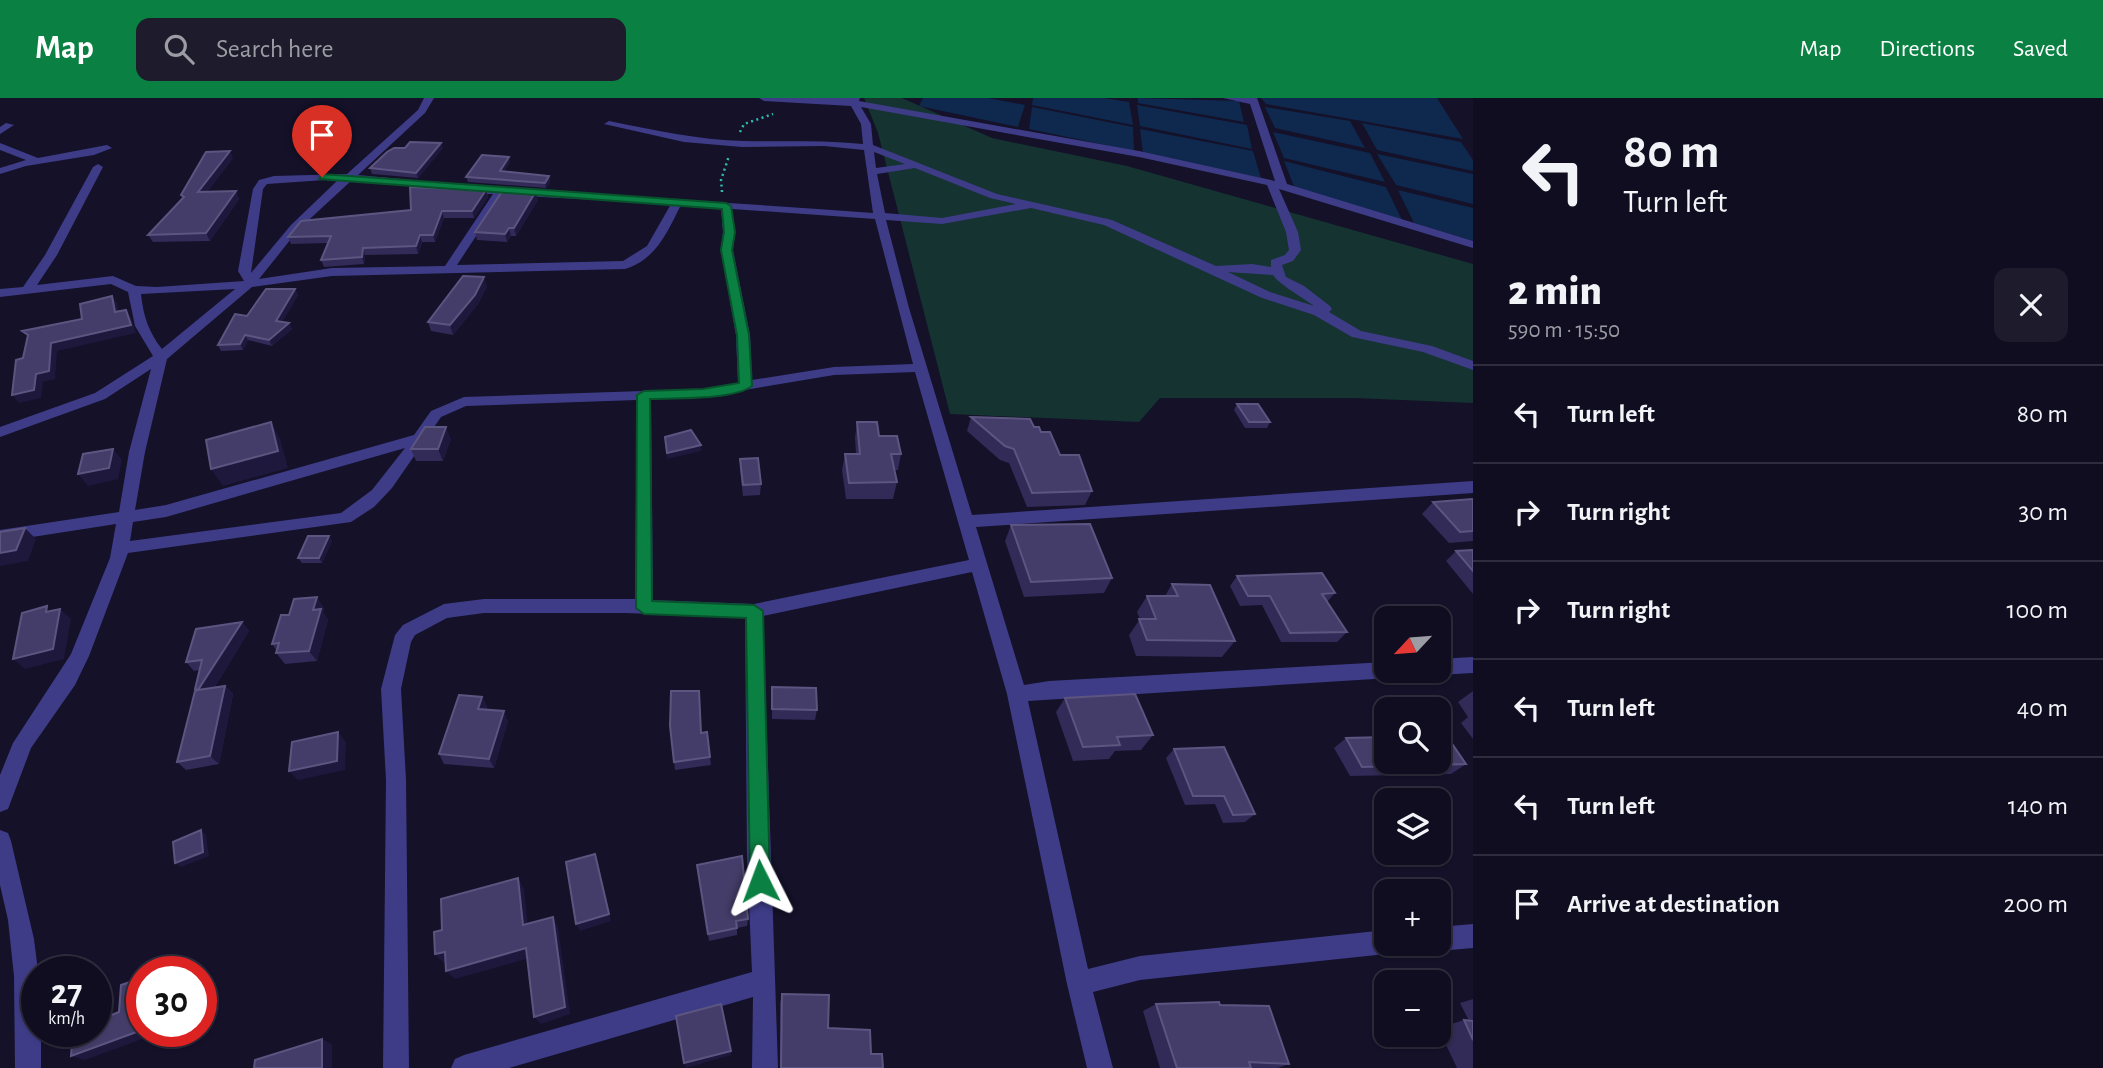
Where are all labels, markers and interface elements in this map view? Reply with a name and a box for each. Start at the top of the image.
search box [136,18,626,81]
icon: search [160,30,198,68]
text: Map [35,32,94,65]
text: Search here [216,36,334,62]
text: Map [1799,37,1841,61]
text: Directions [1879,37,1975,61]
text: Saved [2013,37,2068,61]
pin [292,105,352,177]
icon: arrive [303,116,341,154]
icon: left [1508,126,1599,217]
text: 80 m [1623,128,1720,177]
text: Turn left [1623,186,1727,218]
button: close [1994,268,2068,342]
text: 2 min [1508,270,1602,312]
text: 590 m · 15:50 [1508,319,1620,342]
icon: left [1508,395,1546,433]
text: Turn left [1567,401,1655,427]
text: 80 m [2017,401,2068,427]
icon: right [1508,493,1546,531]
text: Turn right [1567,499,1670,525]
text: 30 m [2018,499,2068,525]
icon: right [1508,591,1546,629]
text: Turn right [1567,597,1670,623]
text: 100 m [2007,597,2068,623]
north arrow [1374,606,1451,682]
map controls [1374,606,1451,1047]
icon: left [1508,689,1546,727]
text: Turn left [1567,695,1655,721]
text: 40 m [2017,695,2068,721]
button: search [1374,697,1451,774]
icon: left [1508,787,1546,825]
button: layers [1374,788,1451,865]
text: Turn left [1567,793,1655,819]
text: 140 m [2008,793,2068,819]
position arrow [723,844,797,918]
button: + [1374,879,1451,956]
icon: arrive [1508,885,1546,923]
text: Arrive at destination [1567,891,1780,917]
text: 200 m [2004,891,2068,917]
speed limit sign: 30 [126,956,217,1047]
button: − [1374,970,1451,1047]
text: 27 [51,975,82,1010]
text: km/h [48,1010,85,1028]

